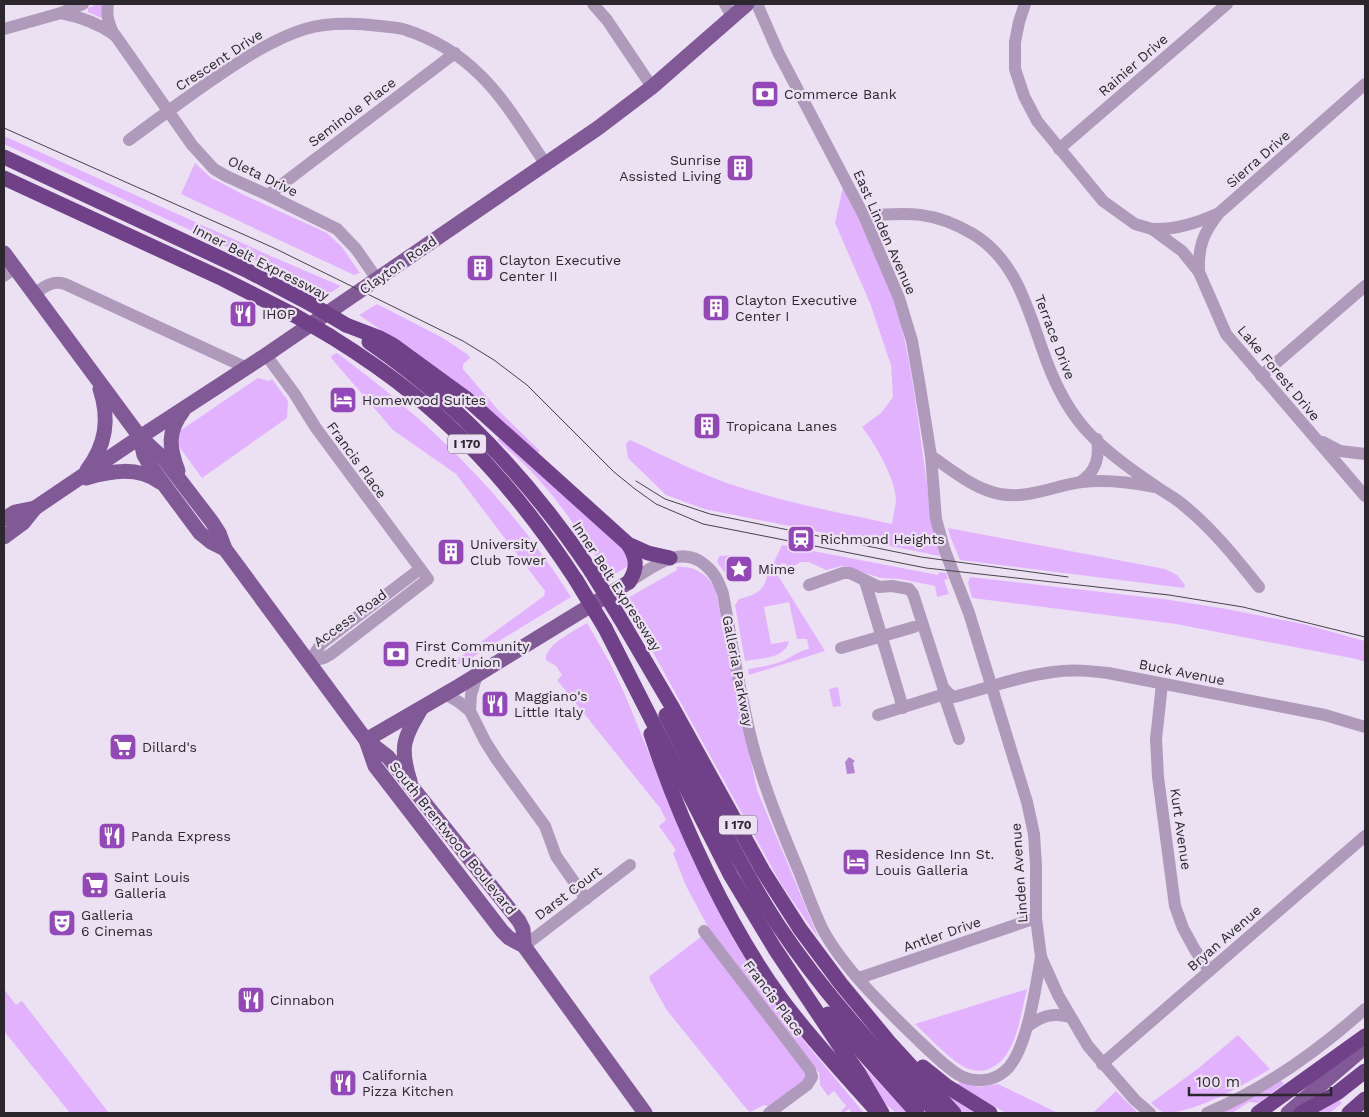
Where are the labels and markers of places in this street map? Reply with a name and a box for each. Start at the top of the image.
bank icon: Commerce Bank [750,79,780,109]
place label: Commerce Bank [784,86,897,102]
place label: Sunrise Assisted Living [619,152,722,184]
building icon: Sunrise Assisted Living [725,153,755,183]
place label: Clayton Executive Center II [499,252,621,284]
building icon: Clayton Executive Center II [465,253,495,283]
place label: Clayton Executive Center I [735,292,857,324]
building icon: Clayton Executive Center I [701,293,731,323]
restaurant icon: IHOP [228,299,258,329]
place label: IHOP [262,306,295,322]
hotel icon: Homewood Suites [328,385,358,415]
place label: Homewood Suites [362,392,486,408]
building icon: Tropicana Lanes [692,411,722,441]
place label: Tropicana Lanes [726,418,837,434]
station icon: Richmond Heights [786,524,816,554]
place label: Richmond Heights [820,531,945,547]
place label: University Club Tower [470,536,546,568]
building icon: University Club Tower [436,537,466,567]
place icon: Mime [724,554,754,584]
place label: Mime [758,561,795,577]
place label: First Community Credit Union [415,638,530,670]
bank icon: First Community Credit Union [381,639,411,669]
place label: Maggiano's Little Italy [514,688,588,720]
restaurant icon: Maggiano's Little Italy [480,689,510,719]
supermarket icon: Dillard's [108,732,138,762]
place label: Dillard's [142,739,197,755]
restaurant icon: Panda Express [97,821,127,851]
place label: Panda Express [131,828,231,844]
place label: Residence Inn St. Louis Galleria [875,846,994,878]
hotel icon: Residence Inn St. Louis Galleria [841,847,871,877]
place label: Saint Louis Galleria [114,869,190,901]
supermarket icon: Saint Louis Galleria [80,870,110,900]
place label: Galleria 6 Cinemas [81,907,153,939]
theatre icon: Galleria 6 Cinemas [47,908,77,938]
restaurant icon: Cinnabon [236,985,266,1015]
place label: Cinnabon [270,992,334,1008]
place label: California Pizza Kitchen [362,1067,454,1099]
restaurant icon: California Pizza Kitchen [328,1068,358,1098]

